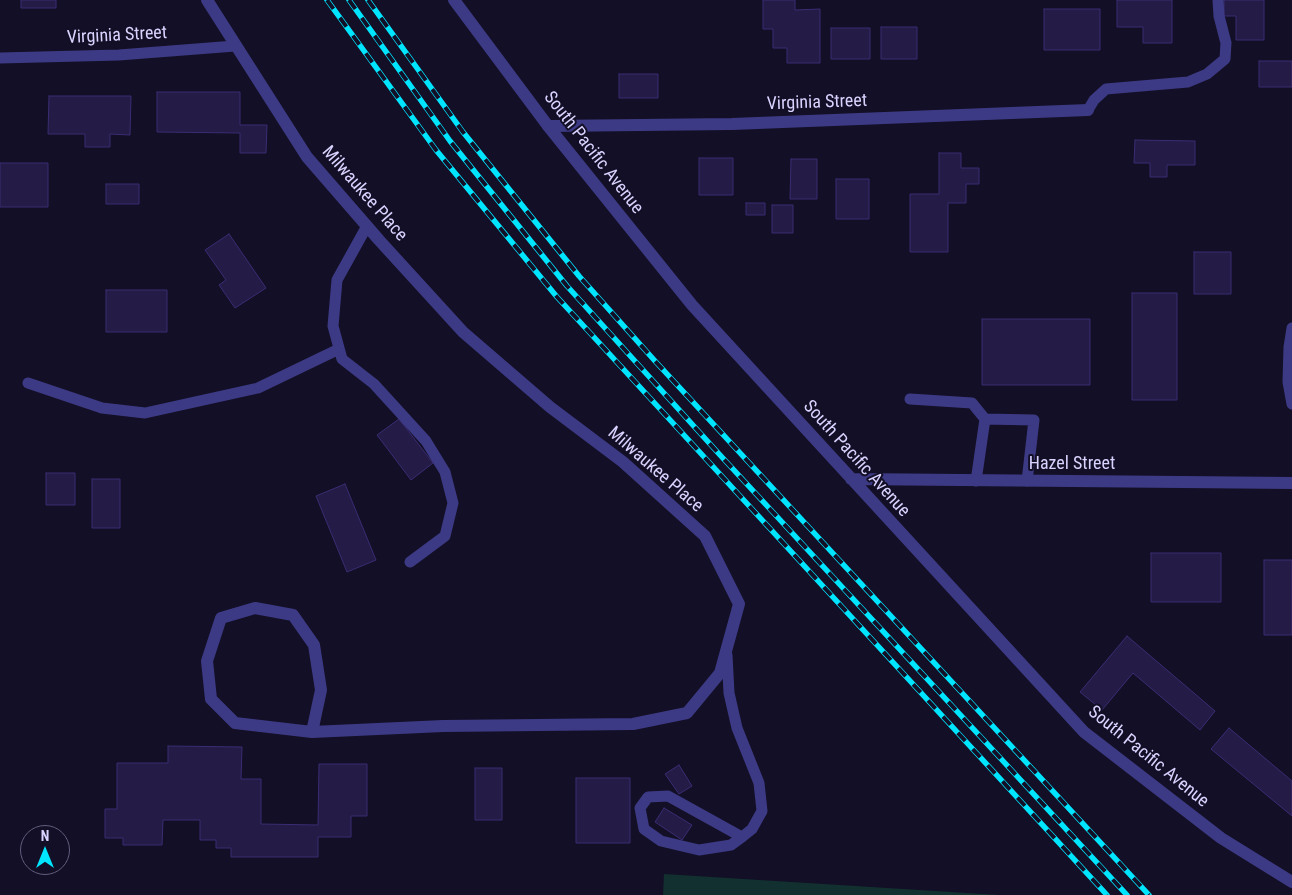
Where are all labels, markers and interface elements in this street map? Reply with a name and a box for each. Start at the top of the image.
street label: Virginia Street [66,23,168,49]
street label: South Pacific Avenue [539,88,647,218]
street label: Virginia Street [766,90,868,116]
street label: Milwaukee Place [317,142,411,246]
street label: South Pacific Avenue [798,396,914,522]
street label: Milwaukee Place [603,423,707,517]
street label: Hazel Street [1029,453,1115,475]
street label: South Pacific Avenue [1083,702,1213,812]
north arrow [20,825,70,875]
text: N [41,828,49,844]

